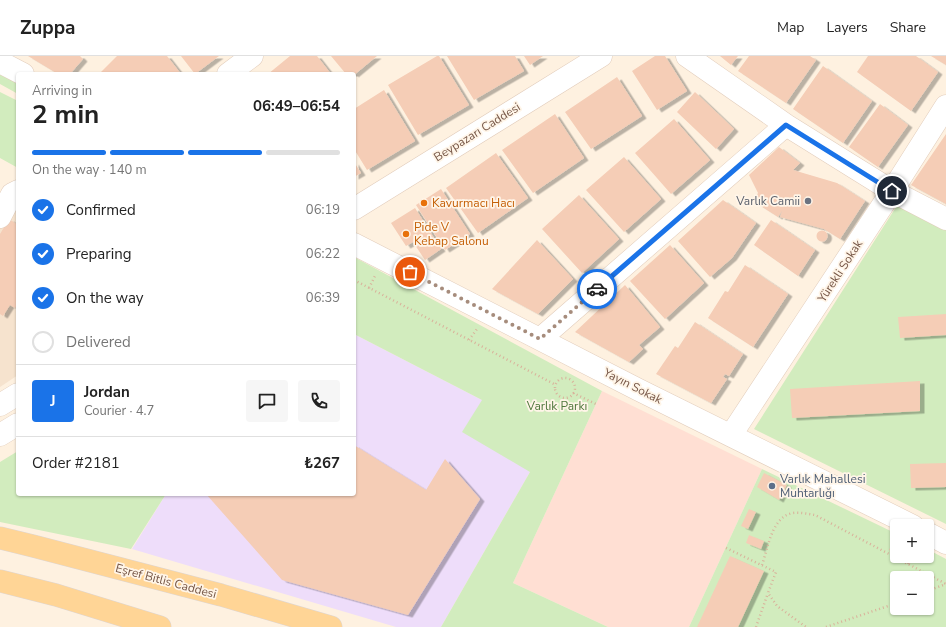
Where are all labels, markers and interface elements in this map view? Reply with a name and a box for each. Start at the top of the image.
text: Zuppa [20,15,76,41]
text: Map [777,18,804,37]
text: Layers [826,18,868,37]
text: Share [890,18,926,37]
text: Arriving in [32,82,92,100]
text: 06:49–06:54 [253,96,340,116]
text: 2 min [32,97,99,132]
street label: Beypazarı Caddesi [431,99,523,165]
text: On the way · 140 m [32,161,147,179]
pin [875,174,909,208]
icon: home [881,180,903,202]
place label: Varlık Camii [735,193,800,209]
place label: Kavurmacı Hacı [432,195,515,211]
marker: Varlık Camii [803,196,813,206]
marker: Kavurmacı Hacı [419,198,429,208]
icon: check [32,199,54,221]
text: Confirmed [66,200,136,220]
text: 06:19 [306,201,340,219]
place label: Pide V Kebap Salonu [414,219,489,249]
marker: Pide V Kebap Salonu [401,229,411,239]
street label: Yürekli Sokak [813,236,867,306]
icon: check [32,243,54,265]
text: Preparing [66,244,131,264]
text: 06:22 [306,245,340,263]
pin [393,255,427,289]
icon: bag [399,261,421,283]
courier [577,269,617,309]
icon: car [586,278,608,300]
icon: check [32,287,54,309]
text: On the way [66,288,144,308]
text: 06:39 [306,289,340,307]
text: Delivered [66,332,131,352]
street label: Yayın Sokak [600,364,666,408]
button: chat [246,380,288,422]
button: phone [298,380,340,422]
text: Jordan [84,382,130,402]
text: J [50,391,56,411]
park label: Varlık Parkı [526,398,587,414]
text: Courier · 4.7 [84,402,154,420]
text: Order #2181 [32,453,120,473]
text: ₺267 [304,453,340,473]
place label: Varlık Mahallesi Muhtarlığı [779,471,865,501]
marker: Varlık Mahallesi Muhtarlığı [767,481,777,491]
map controls [890,519,934,615]
button: + [890,519,934,563]
street label: Eşref Bitlis Caddesi [114,560,218,602]
button: − [890,571,934,615]

